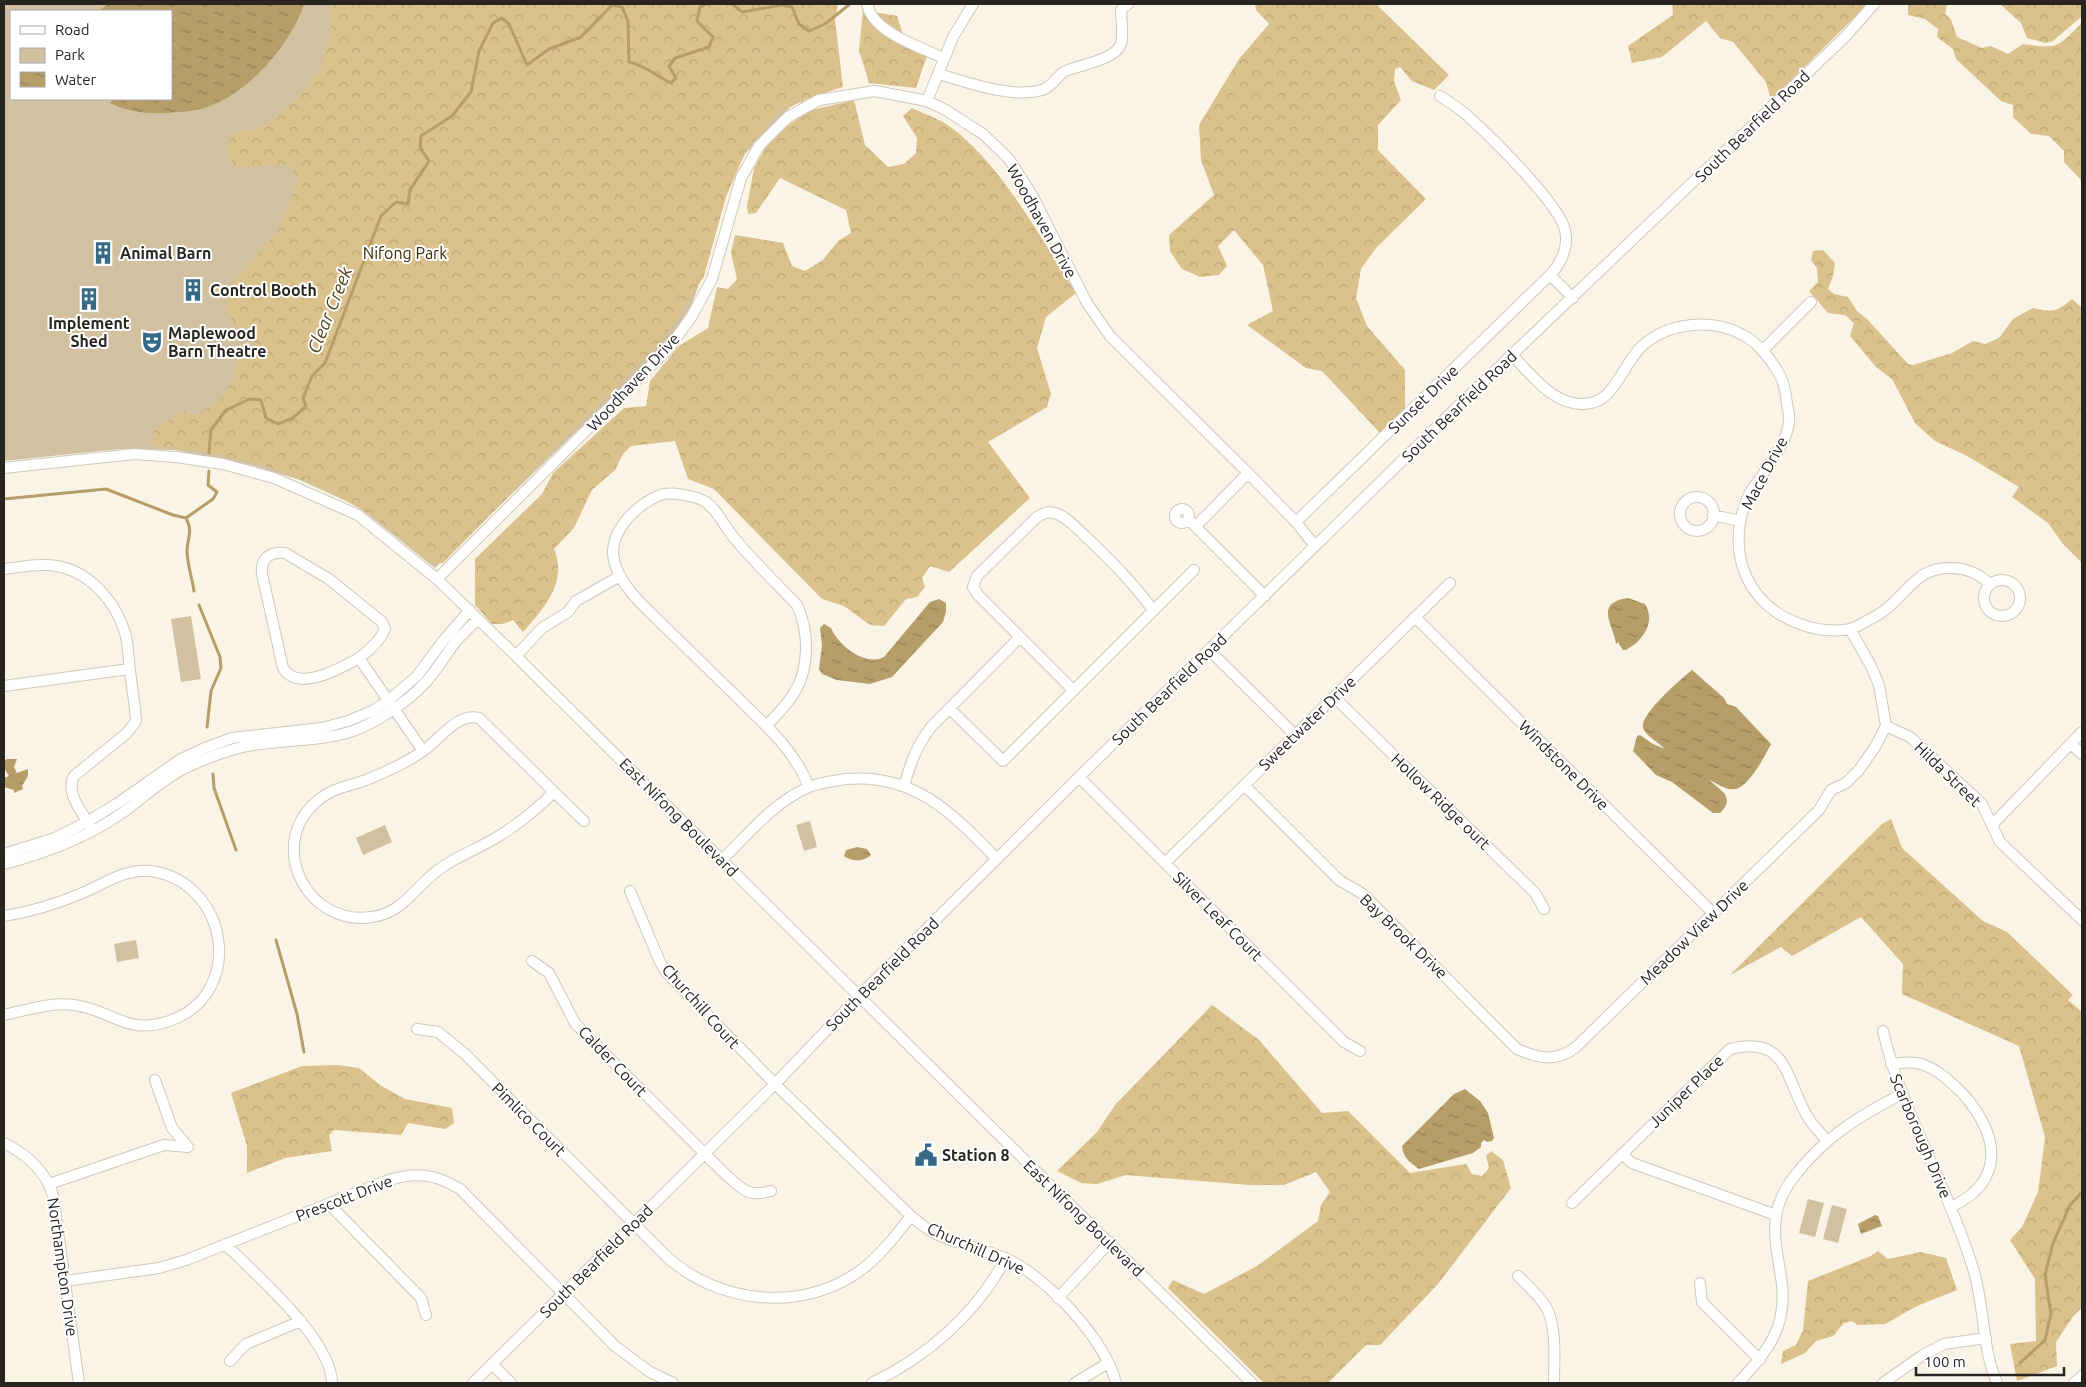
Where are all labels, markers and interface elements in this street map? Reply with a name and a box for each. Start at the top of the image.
legend [10,10,172,100]
text: Road [55,21,90,38]
text: Park [55,46,85,63]
street label: South Bearfield Road [1691,67,1813,185]
text: Water [55,71,96,88]
street label: Woodhaven Drive [1003,161,1081,281]
building icon: Animal Barn [90,240,116,266]
place label: Animal Barn [120,244,211,262]
park label: Nifong Park [363,244,447,262]
water label: Clear Creek [303,263,356,356]
building icon: Control Booth [180,277,206,303]
place label: Control Booth [210,281,317,299]
building icon: Implement Shed [76,286,102,312]
place label: Implement Shed [48,314,130,350]
place label: Maplewood Barn Theatre [168,324,266,360]
theatre icon: Maplewood Barn Theatre [139,329,165,355]
street label: Woodhaven Drive [583,329,683,435]
street label: South Bearfield Road [1398,347,1520,465]
street label: Sunset Drive [1384,361,1462,437]
street label: Mace Drive [1737,434,1791,512]
street label: South Bearfield Road [1108,630,1230,748]
street label: Sweetwater Drive [1255,672,1359,774]
street label: Windstone Drive [1515,716,1613,814]
street label: Hilda Street [1911,738,1985,811]
street label: Hollow Ridge ourt [1388,749,1495,853]
street label: East Nifong Boulevard [616,754,742,880]
street label: Silver Leaf Court [1170,868,1267,965]
street label: Meadow View Drive [1636,876,1752,988]
street label: Bay Brook Drive [1357,890,1451,982]
street label: South Bearfield Road [822,914,942,1034]
street label: Churchill Court [658,960,744,1052]
street label: Calder Court [575,1022,652,1100]
street label: Juniper Place [1645,1051,1727,1131]
street label: Scarborough Drive [1887,1071,1955,1201]
street label: Pimlico Court [489,1079,570,1160]
public building icon: Station 8 [913,1142,939,1168]
place label: Station 8 [942,1146,1010,1164]
street label: East Nifong Boulevard [1020,1156,1148,1280]
street label: Prescott Drive [293,1171,395,1225]
street label: Northampton Drive [44,1196,82,1338]
street label: South Bearfield Road [536,1201,656,1321]
street label: Churchill Drive [925,1219,1027,1277]
scale bar [1916,1344,2064,1376]
text: 100 m [1924,1353,1966,1370]

